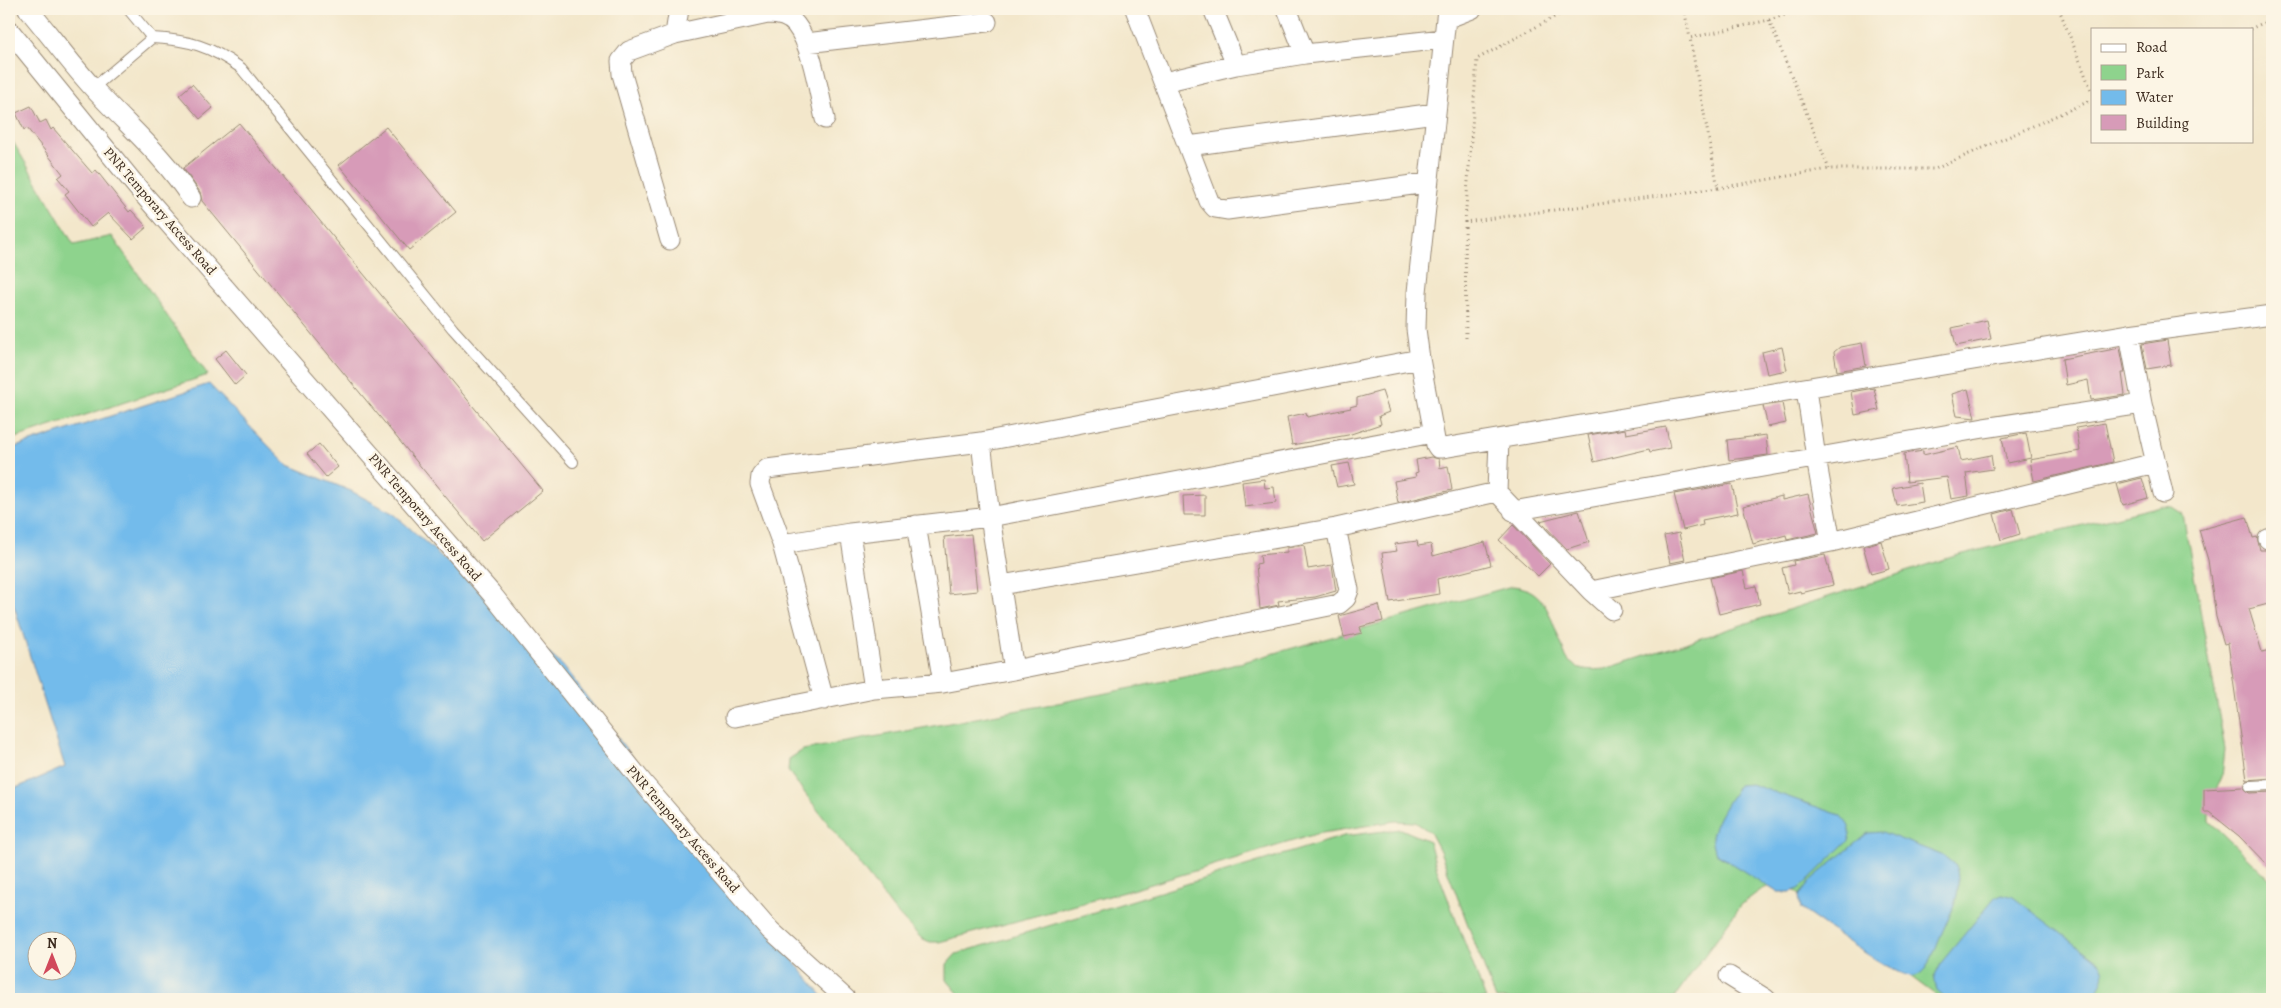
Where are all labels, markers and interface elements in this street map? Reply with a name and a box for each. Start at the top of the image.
legend [2091,28,2254,142]
text: Road [2136,37,2168,57]
text: Park [2136,63,2165,83]
text: Water [2135,87,2173,107]
text: Building [2136,113,2189,133]
street label: PNR Temporary Access Road [99,143,221,279]
street label: PNR Temporary Access Road [364,449,486,585]
street label: PNR Temporary Access Road [622,761,744,897]
north arrow [28,930,78,980]
text: N [47,934,57,953]

